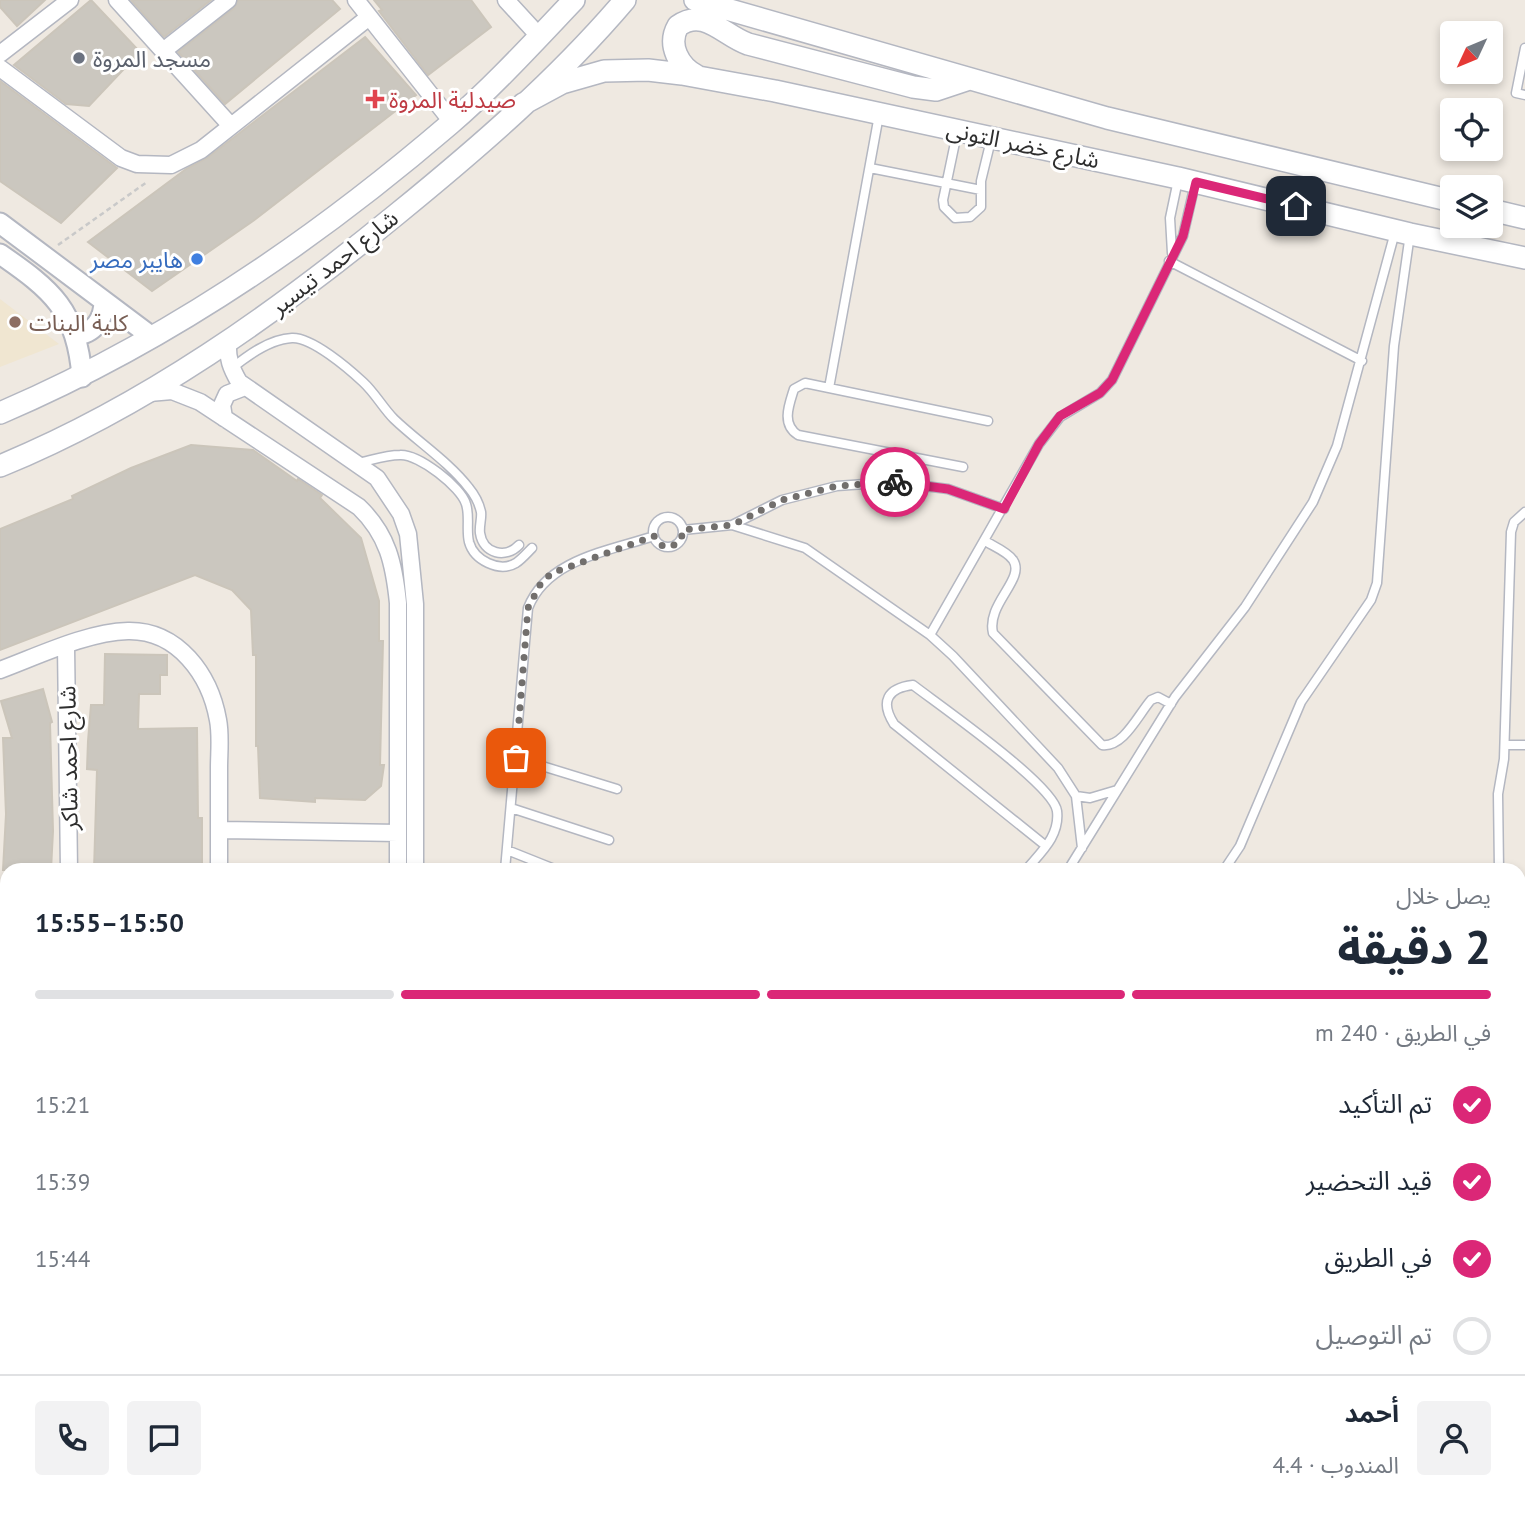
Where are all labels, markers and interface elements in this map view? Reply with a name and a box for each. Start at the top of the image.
north arrow [1440,21,1503,84]
map controls [1440,21,1503,238]
place label: مسجد المروة [93,44,211,73]
marker: مسجد المروة [71,50,87,66]
place label: صيدلية المروة [389,85,516,114]
marker: صيدلية المروة [367,91,383,107]
button: locate [1440,98,1503,161]
street label: شارع خضر التونى [943,114,1102,177]
button: layers [1440,175,1503,238]
pin [1266,176,1326,236]
icon: home [1277,187,1315,225]
street label: شارع احمد تيسير [263,203,406,324]
place label: هايبر مصر [89,245,183,274]
marker: هايبر مصر [189,251,205,267]
place label: كلية البنات [29,308,129,337]
marker: كلية البنات [7,314,23,330]
courier [860,447,930,517]
icon: bike [876,463,914,501]
street label: شارع احمد شاكر [52,685,87,832]
pin [486,728,546,788]
icon: bag [497,739,535,777]
text: يصل خلال [1396,881,1491,910]
text: 15:50–15:55 [35,906,184,939]
text: 2 دقيقة [1338,917,1491,977]
text: في الطريق · 240 m [1315,1018,1491,1047]
icon: check [1453,1086,1491,1124]
text: تم التأكيد [1338,1087,1432,1120]
text: 15:21 [35,1090,90,1119]
icon: check [1453,1163,1491,1201]
text: قيد التحضير [1306,1164,1432,1197]
text: 15:39 [35,1167,90,1196]
icon: check [1453,1240,1491,1278]
text: في الطريق [1325,1241,1432,1274]
text: 15:44 [35,1244,90,1273]
text: تم التوصيل [1316,1318,1432,1351]
text: أحمد [1345,1396,1399,1429]
button: phone [35,1401,109,1475]
button: chat [127,1401,201,1475]
button: person [1417,1401,1491,1475]
text: المندوب · 4.4 [1273,1450,1399,1479]

